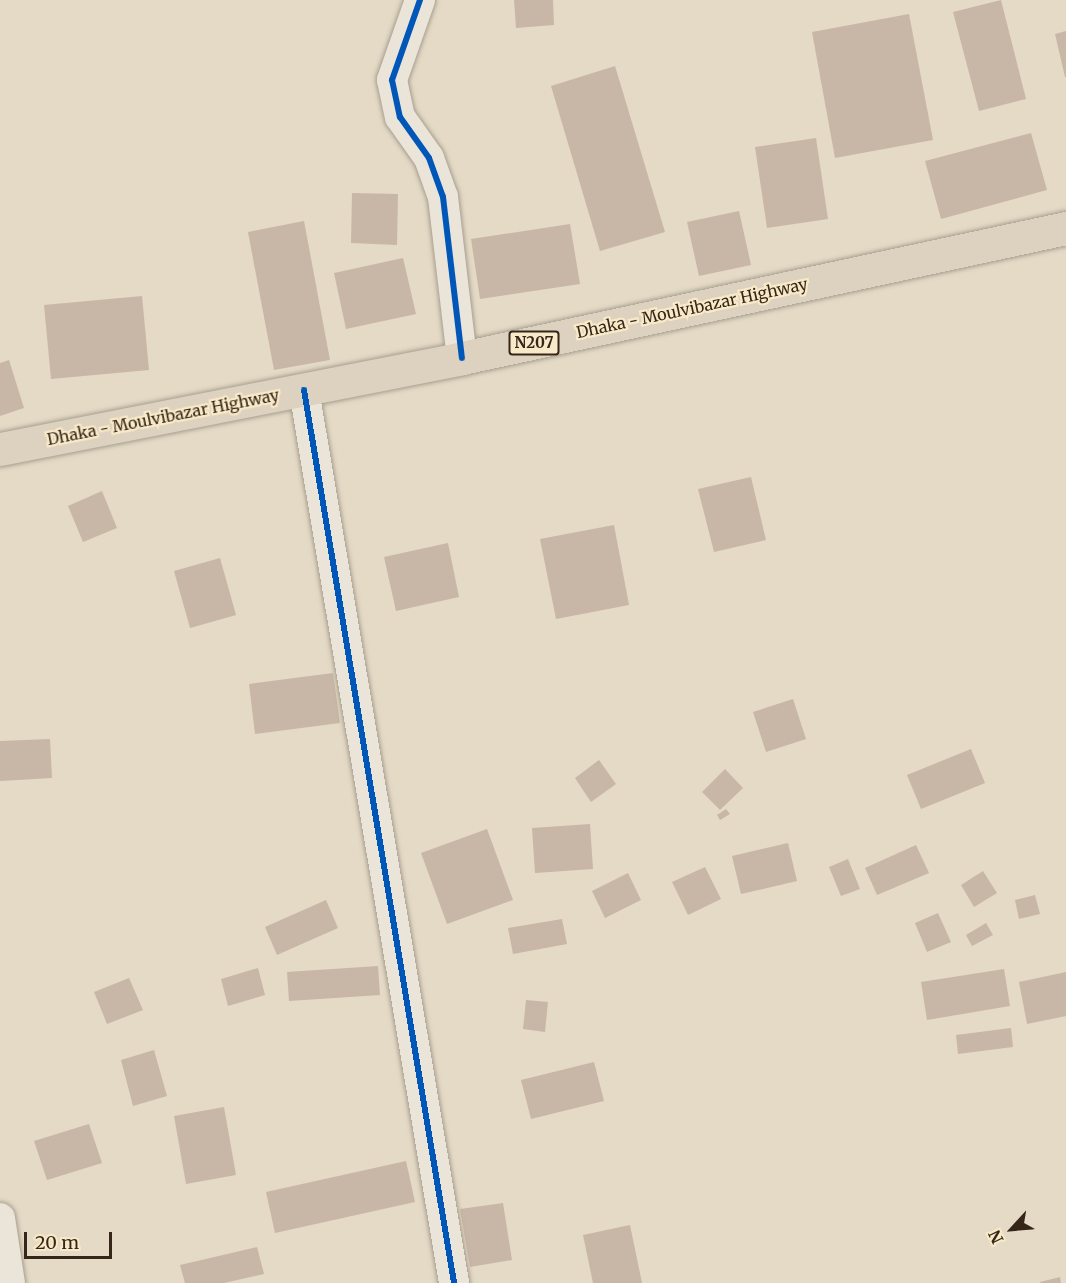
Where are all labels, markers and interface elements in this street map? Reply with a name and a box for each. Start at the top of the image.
street label: Dhaka - Moulvibazar Highway [575,274,809,342]
road number: N207 [508,331,560,355]
street label: Dhaka - Moulvibazar Highway [45,385,281,449]
north arrow [982,1199,1042,1259]
scale bar [27,1220,116,1258]
text: N [984,1227,1008,1247]
text: 20 m [35,1231,79,1254]

